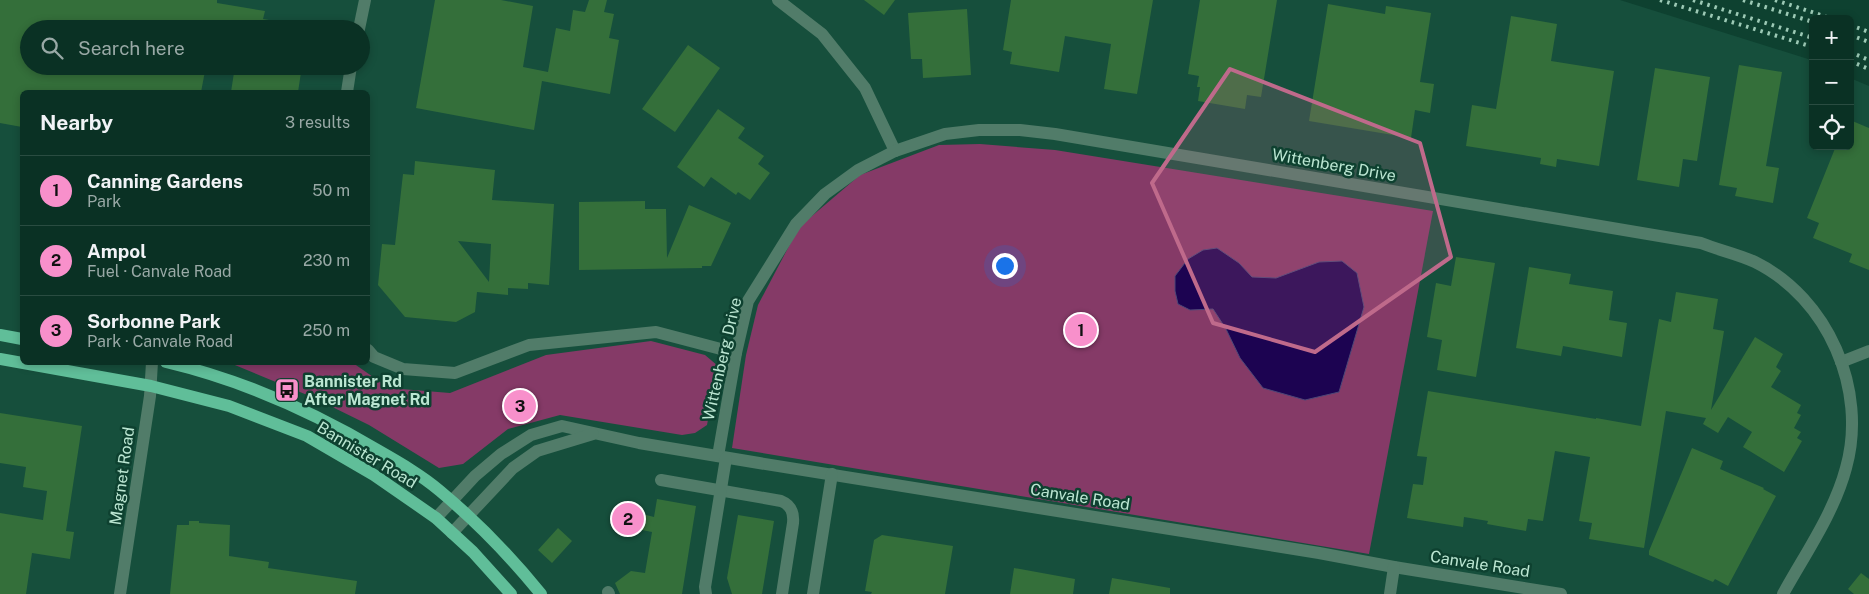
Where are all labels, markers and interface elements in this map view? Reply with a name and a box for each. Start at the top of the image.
map controls [1809,15,1854,150]
button: + [1809,15,1854,60]
search box [20,20,370,75]
icon: search [38,34,66,62]
text: Search here [78,37,185,59]
button: − [1809,60,1854,105]
button: locate [1809,105,1854,150]
text: Nearby [40,110,113,135]
text: 3 results [285,113,350,132]
street label: Wittenberg Drive [1270,145,1398,185]
text: Canning Gardens [87,170,243,192]
text: 1 [53,181,59,200]
text: 50 m [312,181,350,200]
text: Park [87,192,121,211]
text: Ampol [87,240,147,262]
text: 2 [51,251,61,270]
text: 230 m [303,251,350,270]
your location [992,253,1018,279]
text: Fuel · Canvale Road [87,262,232,281]
street label: Wittenberg Drive [699,296,745,422]
text: Sorbonne Park [87,310,221,332]
pin: 1 [1065,311,1097,349]
text: 3 [51,321,61,340]
text: 250 m [303,321,350,340]
text: Park · Canvale Road [87,332,233,351]
place label: Bannister Rd After Magnet Rd [304,372,430,409]
bus stop icon: Bannister Rd After Magnet Rd [274,377,300,403]
pin: 3 [504,387,536,425]
street label: Bannister Road [314,418,420,492]
street label: Magnet Road [106,426,138,526]
street label: Canvale Road [1029,480,1131,514]
pin: 2 [612,500,644,538]
street label: Canvale Road [1429,547,1531,581]

